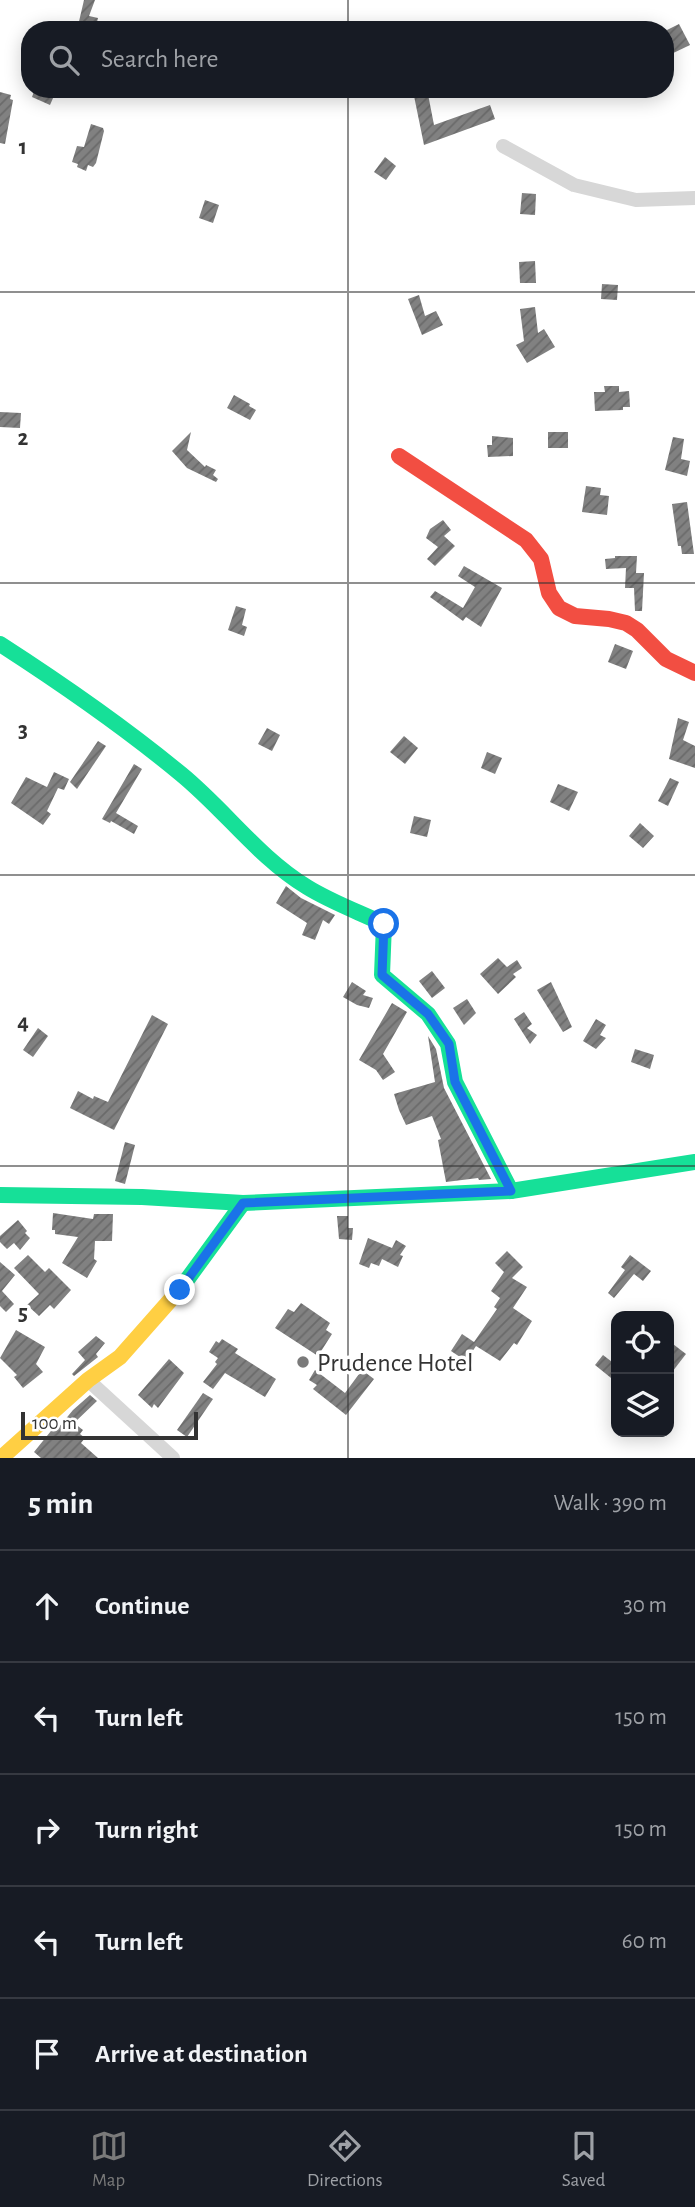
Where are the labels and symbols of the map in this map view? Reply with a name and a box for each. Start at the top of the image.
text: 1 [19,136,27,159]
text: 2 [18,427,29,450]
text: 3 [18,719,28,742]
route start [368,908,399,939]
text: 4 [17,1011,29,1034]
route end [164,1274,195,1305]
text: 5 [18,1302,28,1325]
place label: Prudence Hotel [317,1350,473,1376]
marker: Prudence Hotel [295,1354,311,1370]
scale bar [21,1409,198,1441]

